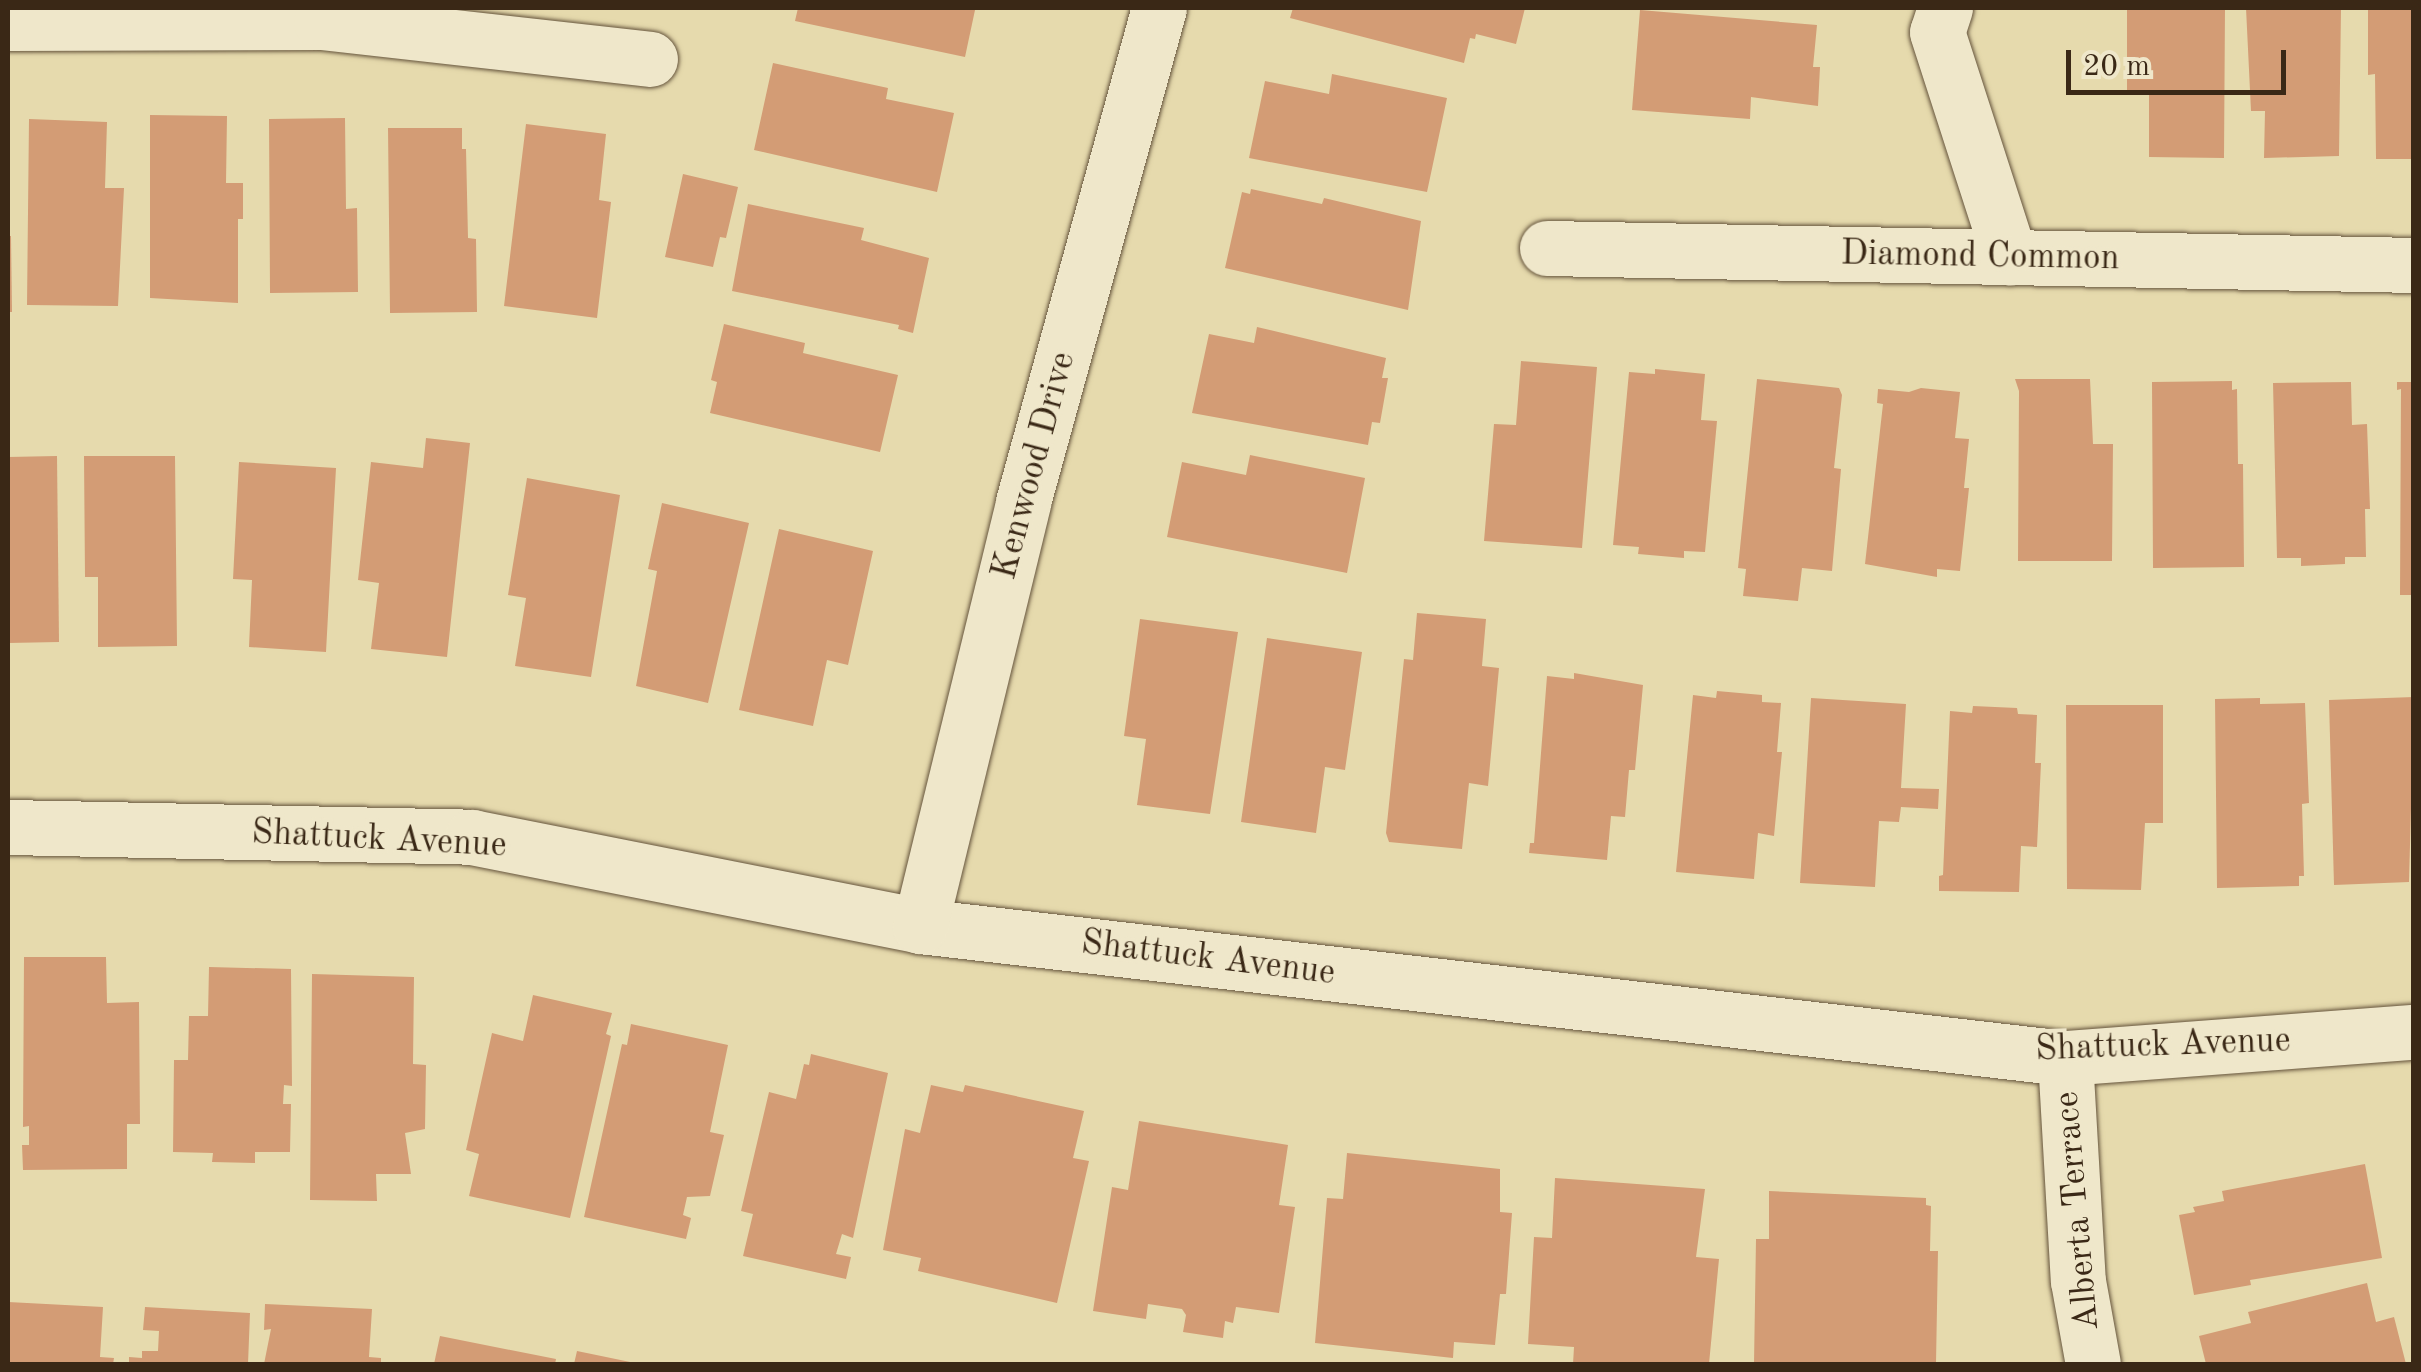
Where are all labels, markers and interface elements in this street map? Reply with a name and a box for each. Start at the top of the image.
scale bar [2071,30,2291,92]
text: 20 m [2083,52,2150,82]
street label: Diamond Common [1840,234,2120,280]
street label: Kenwood Drive [984,348,1086,584]
street label: Shattuck Avenue [250,812,508,868]
street label: Shattuck Avenue [1079,923,1337,995]
street label: Shattuck Avenue [2035,1021,2291,1071]
street label: Alberta Terrace [2047,1090,2109,1332]

